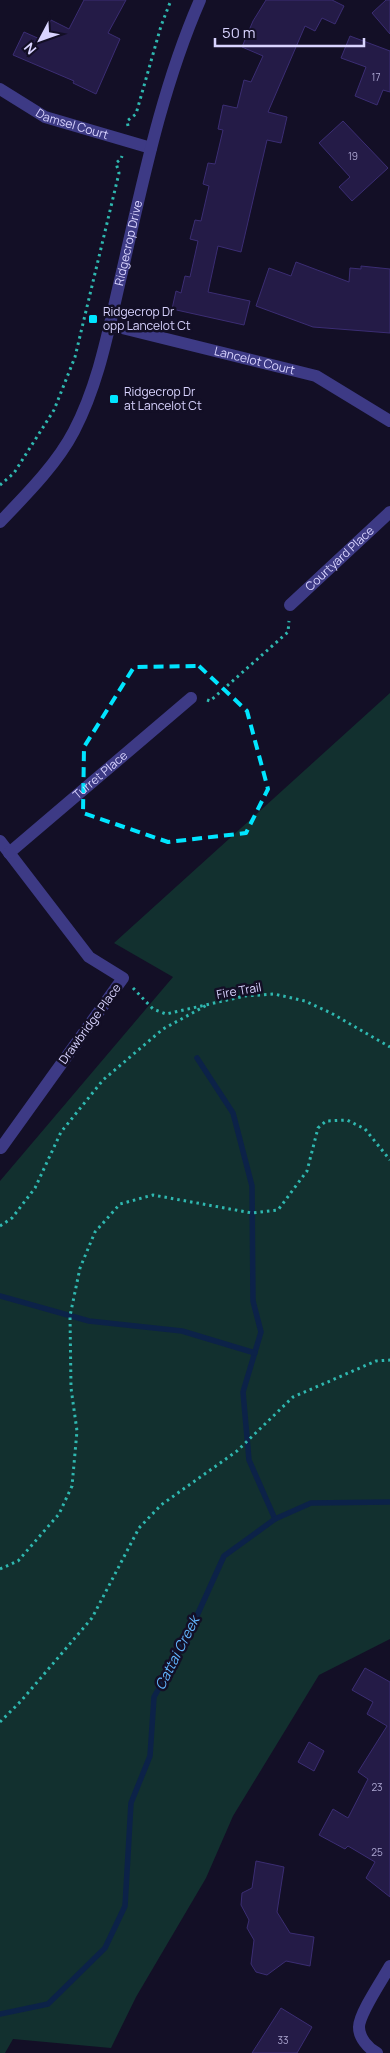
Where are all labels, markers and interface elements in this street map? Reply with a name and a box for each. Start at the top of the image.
north arrow [15,15,65,65]
scale bar [215,15,364,47]
text: 50 m [222,22,256,43]
text: N [19,39,40,59]
house number: 17 [372,70,380,84]
street label: Damsel Court [33,104,111,143]
house number: 19 [348,149,358,163]
street label: Ridgecrop Drive [110,198,146,287]
place label: Ridgecrop Dr opp Lancelot Ct [103,303,191,334]
marker: Ridgecrop Dr opp Lancelot Ct [87,313,99,325]
street label: Lancelot Court [213,342,297,379]
place label: Ridgecrop Dr at Lancelot Ct [124,383,202,414]
marker: Ridgecrop Dr at Lancelot Ct [108,393,120,405]
street label: Courtyard Place [301,522,378,595]
street label: Turret Place [69,747,131,803]
street label: Fire Trail [215,978,263,1003]
street label: Drawbridge Place [55,980,125,1067]
water label: Cattai Creek [150,1611,204,1693]
house number: 23 [371,1780,383,1794]
house number: 25 [371,1845,383,1859]
house number: 33 [277,2033,289,2047]

